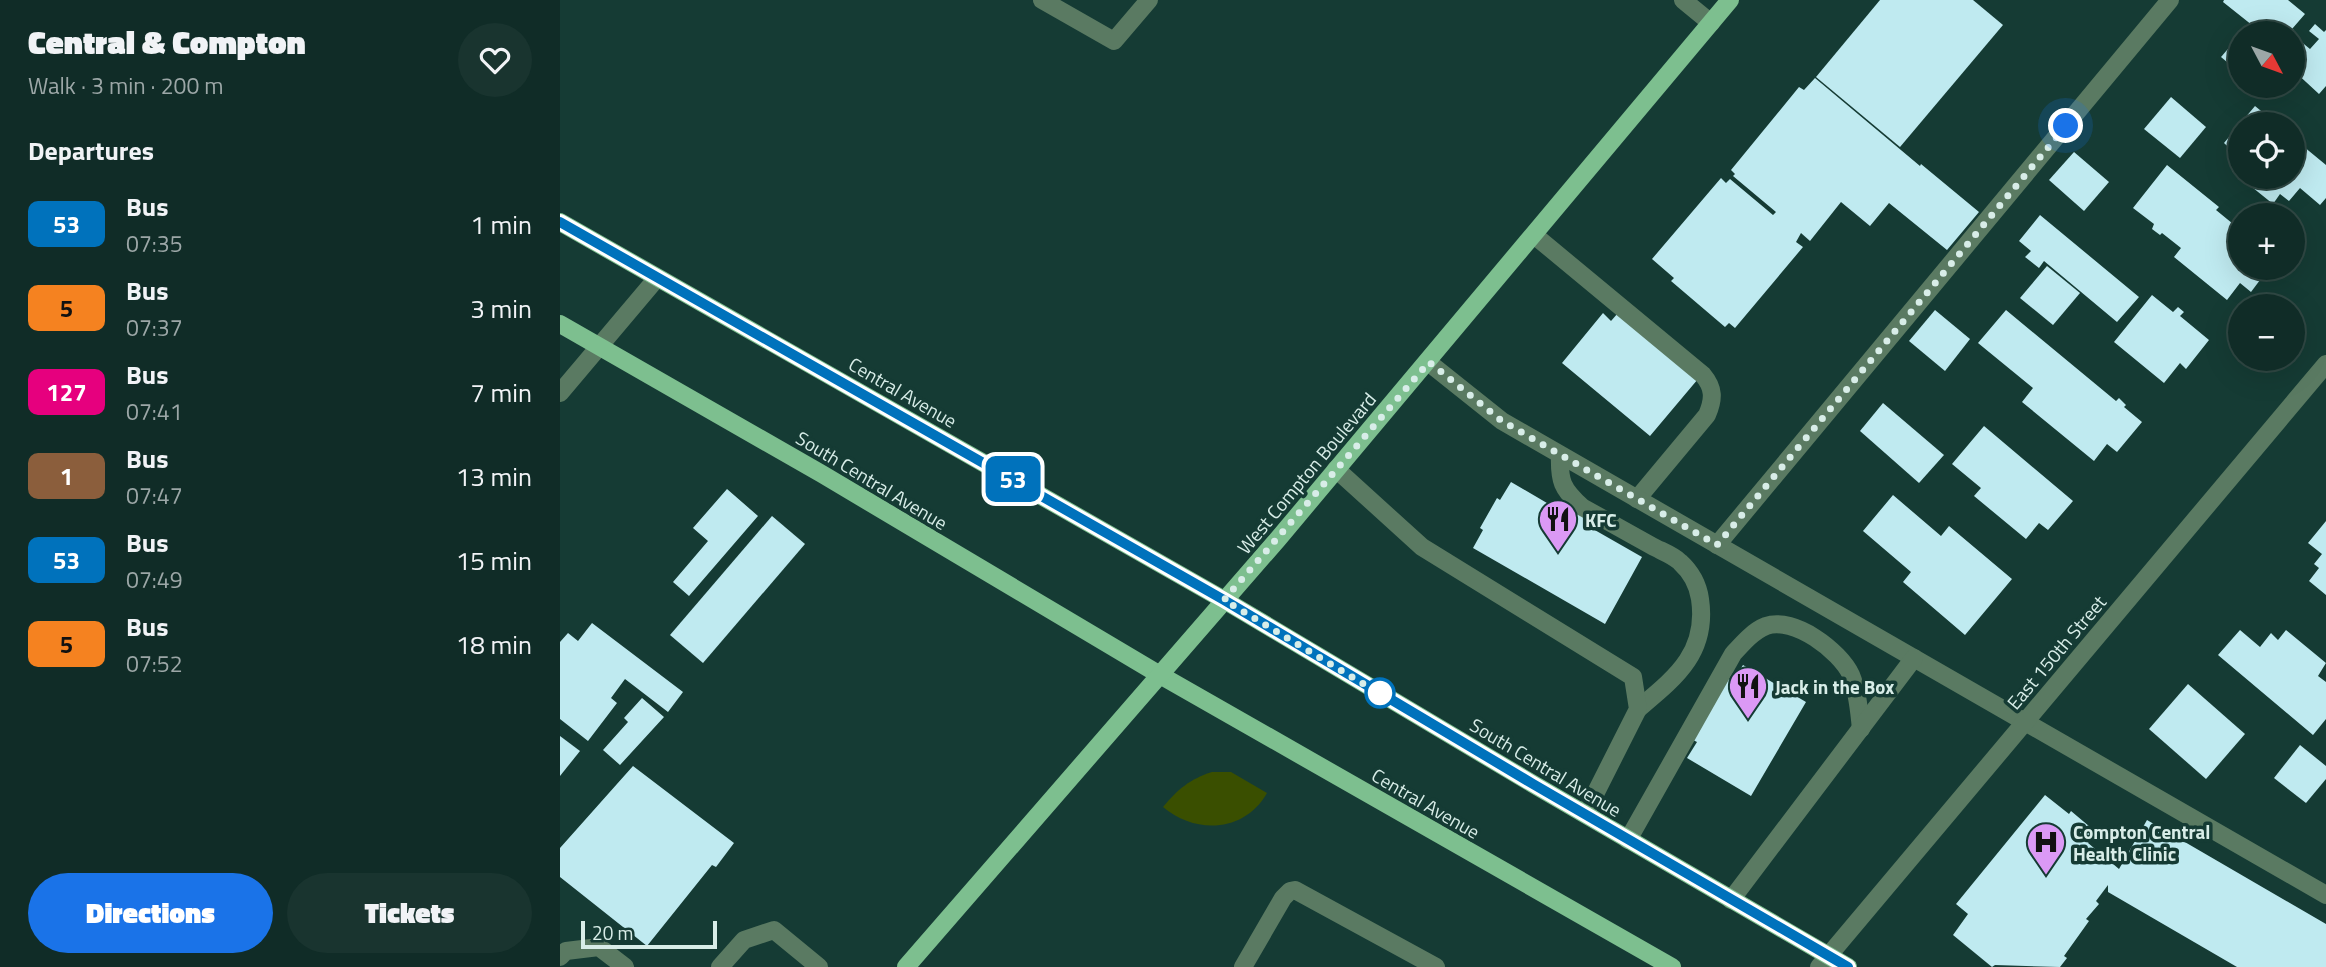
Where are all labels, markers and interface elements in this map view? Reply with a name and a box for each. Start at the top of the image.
text: Central & Compton [28,17,306,67]
north arrow [2228,21,2305,98]
map controls [2228,21,2305,371]
button: heart [458,23,532,97]
text: Walk · 3 min · 200 m [28,68,224,103]
your location [2048,108,2083,143]
button: locate [2228,112,2305,189]
text: Departures [28,131,154,170]
text: Bus [126,187,168,226]
button: + [2228,203,2305,280]
text: 1 min [470,205,532,244]
text: 53 [53,206,80,242]
text: 07:35 [126,226,183,261]
text: Bus [126,271,168,310]
text: 3 min [470,289,532,328]
text: 5 [60,290,73,326]
button: − [2228,294,2305,371]
text: 07:37 [126,310,183,345]
street label: Central Avenue [844,349,962,435]
text: Bus [126,355,168,394]
text: 7 min [470,373,532,412]
text: 127 [46,374,87,410]
street label: West Compton Boulevard [1230,386,1382,560]
text: 07:41 [126,394,183,429]
street label: South Central Avenue [791,423,953,537]
text: Bus [126,439,168,478]
line badge: 53 [981,456,1044,502]
text: 13 min [456,457,532,496]
text: 1 [60,458,73,494]
text: 53 [1000,461,1026,497]
text: 07:47 [126,478,183,513]
restaurant icon: KFC [1537,498,1579,553]
place label: KFC [1585,505,1617,534]
text: Bus [126,523,168,562]
text: 15 min [456,541,532,580]
text: 53 [53,542,80,578]
text: 07:49 [126,562,183,597]
street label: East 150th Street [1999,588,2113,716]
text: Bus [126,607,168,646]
text: 18 min [456,625,532,664]
text: 5 [60,626,73,662]
text: 07:52 [126,646,183,681]
restaurant icon: Jack in the Box [1727,665,1769,720]
place label: Jack in the Box [1775,672,1894,701]
unlabelled marker [1365,678,1395,708]
street label: South Central Avenue [1465,710,1627,824]
street label: Central Avenue [1367,760,1485,846]
place label: Compton Central Health Clinic [2073,817,2210,868]
hospital icon: Compton Central Health Clinic [2025,821,2067,876]
button: Directions [28,873,273,953]
button: Tickets [287,873,532,953]
scale bar [581,918,718,950]
text: 20 m [592,918,633,947]

